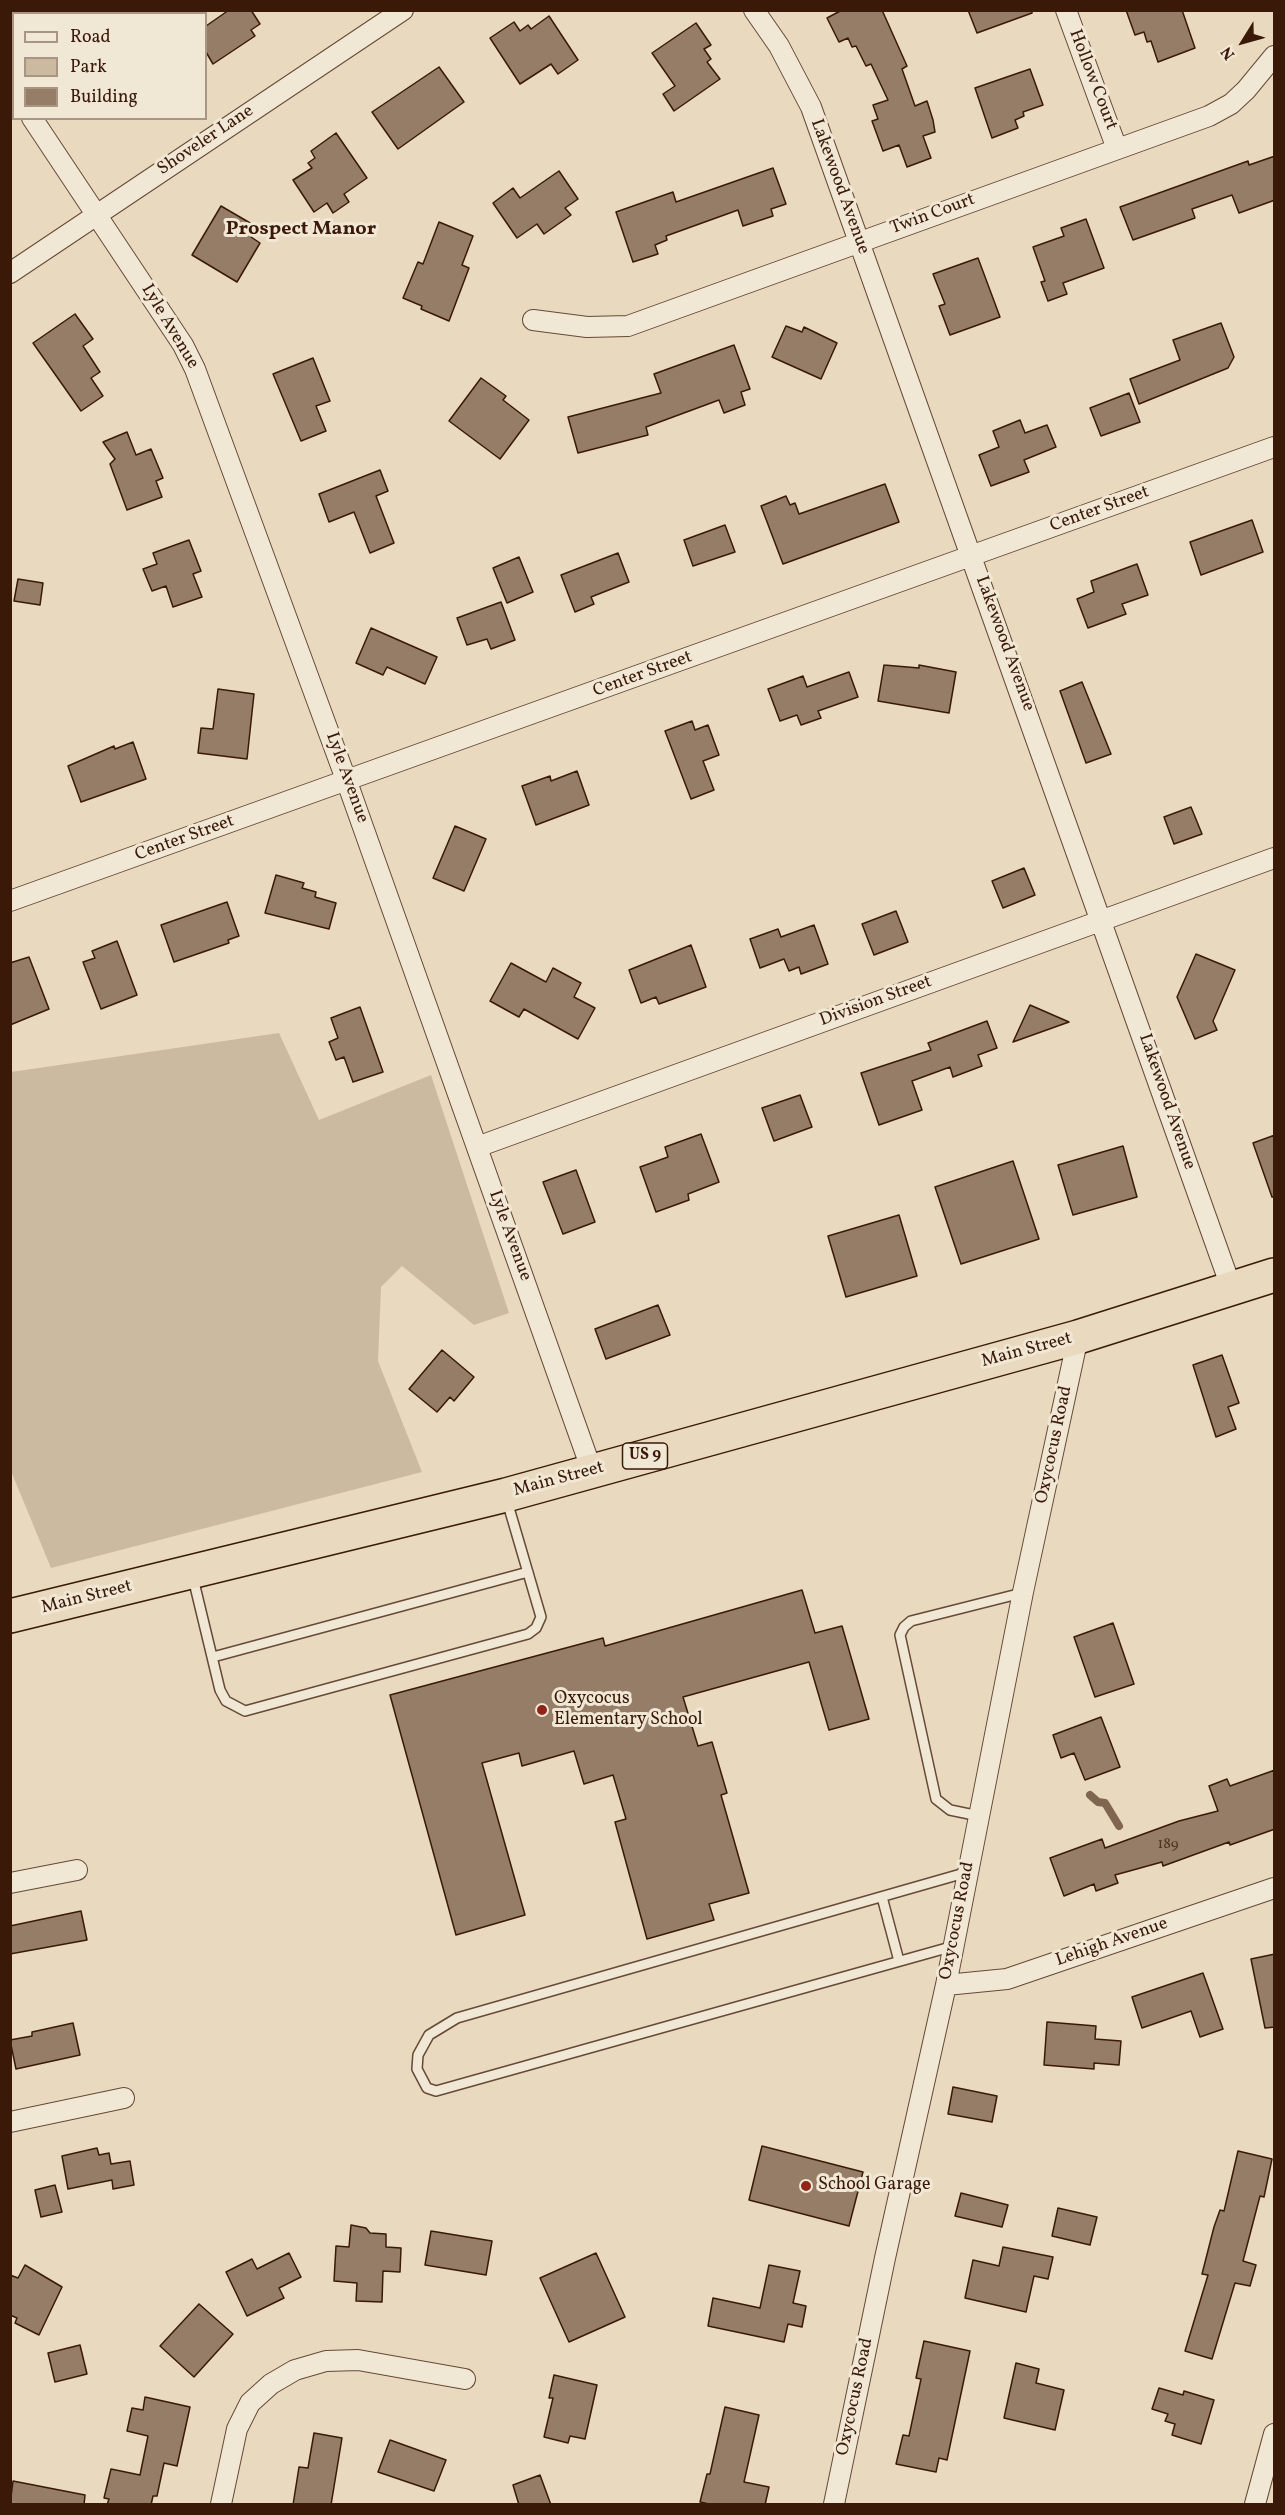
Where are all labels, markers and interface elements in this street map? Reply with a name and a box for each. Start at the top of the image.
legend [12,12,207,120]
north arrow [1213,12,1273,72]
text: Road [70,25,111,50]
street label: Hollow Court [1063,27,1121,133]
text: N [1216,42,1241,64]
text: Park [70,55,107,80]
text: Building [70,85,138,110]
street label: Shoveler Lane [154,101,258,181]
street label: Lakewood Avenue [804,116,874,258]
street label: Twin Court [888,190,978,240]
district label: Prospect Manor [226,218,376,242]
street label: Lyle Avenue [135,281,203,373]
street label: Center Street [1047,482,1153,538]
street label: Lakewood Avenue [969,573,1039,715]
street label: Center Street [590,647,696,703]
street label: Lyle Avenue [320,730,372,826]
street label: Center Street [132,811,238,867]
street label: Division Street [817,972,935,1032]
street label: Lakewood Avenue [1133,1031,1199,1173]
street label: Lyle Avenue [483,1188,535,1284]
street label: Main Street [979,1329,1075,1373]
street label: Oxycocus Road [1032,1384,1078,1506]
road number: US 9 [622,1443,668,1469]
street label: Main Street [511,1458,607,1502]
street label: Main Street [39,1576,135,1620]
place label: Oxycocus Elementary School [554,1689,703,1732]
marker: Oxycocus Elementary School [535,1703,549,1717]
house number: 189 [1157,1836,1179,1854]
street label: Oxycocus Road [936,1860,980,1982]
street label: Lehigh Avenue [1053,1914,1171,1972]
place label: School Garage [818,2175,931,2197]
marker: School Garage [799,2179,813,2193]
street label: Oxycocus Road [833,2336,879,2458]

